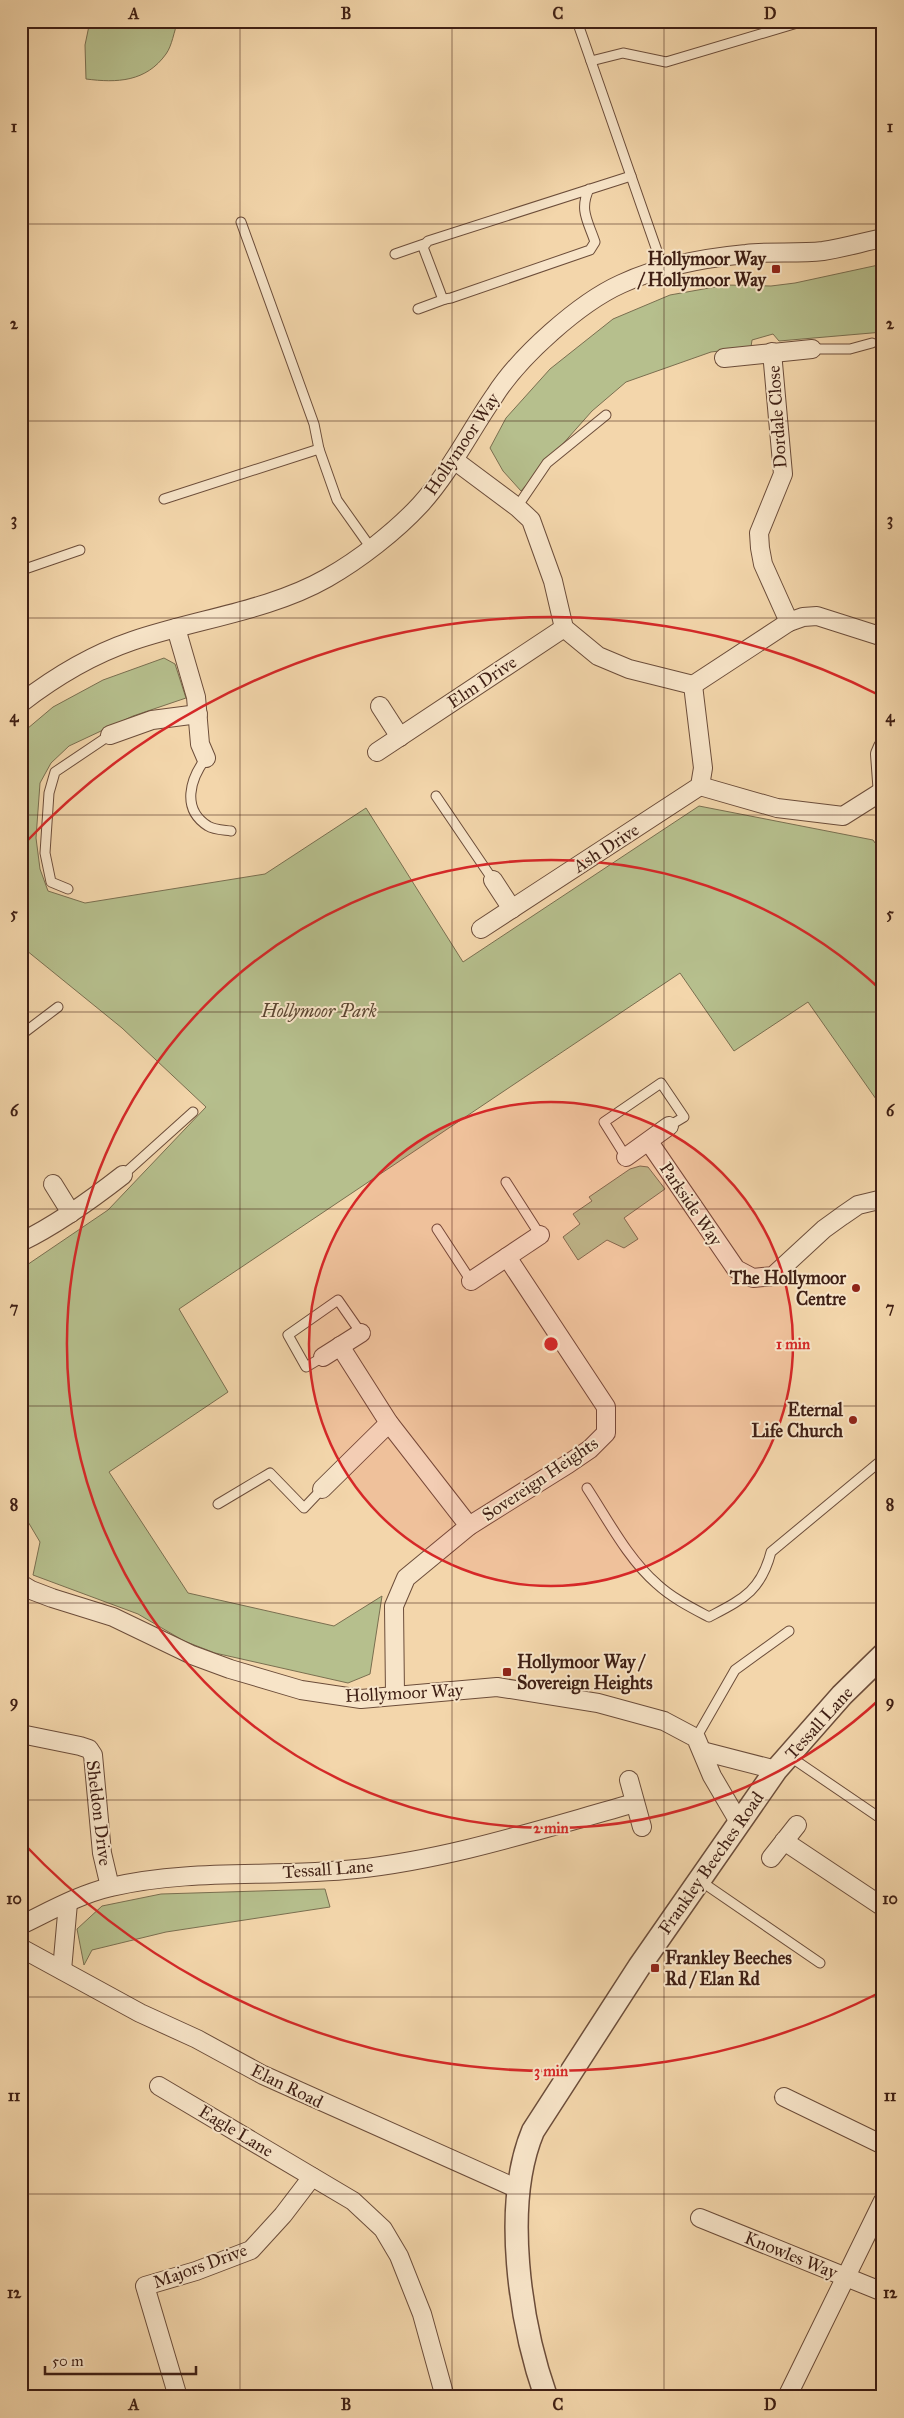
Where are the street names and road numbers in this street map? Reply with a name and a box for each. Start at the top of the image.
street label: Dordale Close [762,365,792,469]
street label: Hollymoor Way [420,388,505,499]
street label: Elm Drive [443,651,521,713]
street label: Ash Drive [568,819,643,878]
street label: Parkside Way [655,1158,727,1251]
street label: Sovereign Heights [478,1432,603,1527]
street label: Hollymoor Way [344,1679,464,1707]
street label: Tessall Lane [780,1682,858,1764]
street label: Sheldon Drive [82,1759,116,1867]
street label: Frankley Beeches Road [654,1787,768,1939]
street label: Tessall Lane [282,1855,374,1883]
street label: Elan Road [247,2059,327,2113]
street label: Eagle Lane [194,2100,277,2163]
street label: Knowles Way [741,2226,841,2284]
street label: Majors Drive [150,2239,250,2293]

